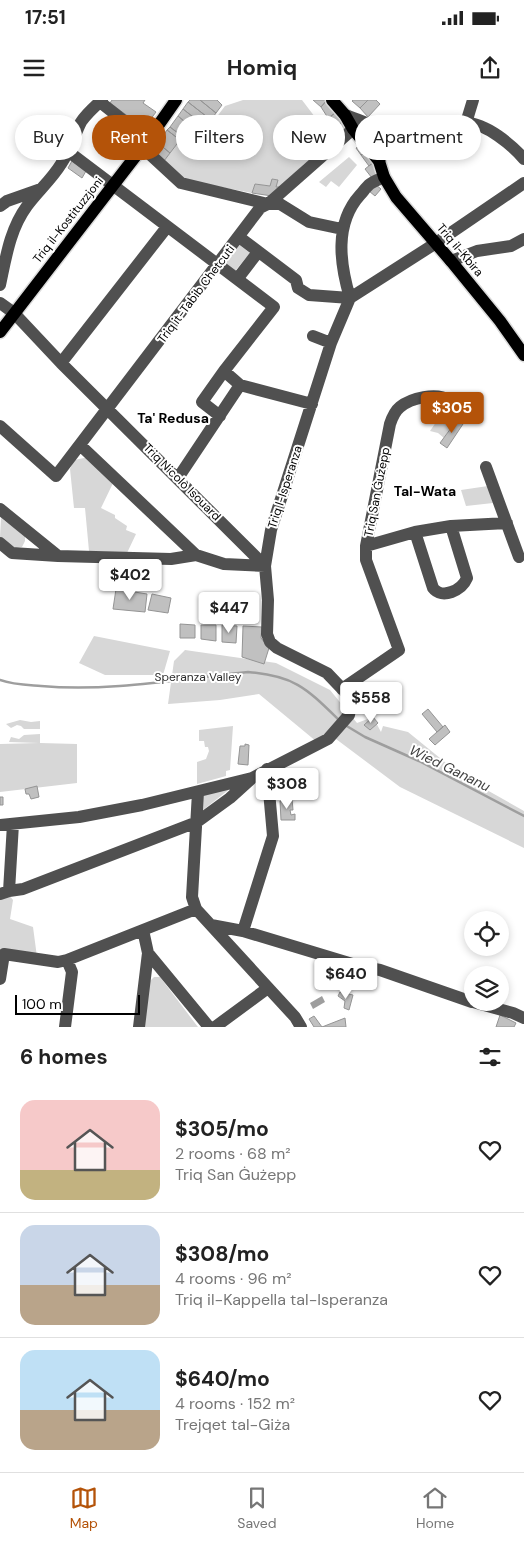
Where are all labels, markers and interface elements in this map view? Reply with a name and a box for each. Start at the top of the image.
text: 17:51 [25,5,66,30]
text: Homiq [227,53,297,82]
icon: menu [20,54,48,82]
icon: share [476,54,504,82]
chip: Buy [15,115,82,160]
chip: Rent [92,115,166,160]
chip: Filters [176,115,263,160]
chip: New [273,115,345,160]
chip: Apartment [355,115,481,160]
street label: Triq il-Kostituzzjoni [29,173,107,267]
street label: Triq il-Kbira [433,220,487,280]
street label: Triq it-Tabib Chetcuti [154,242,238,346]
pin: $305 [422,392,482,434]
text: $305 [432,397,472,418]
district label: Ta' Redusa [137,409,209,427]
street label: Triq Nicolò Isouard [140,440,224,524]
street label: Triq l-Isperanza [264,443,306,531]
street label: Triq San Ġużepp [360,446,394,538]
district label: Tal-Wata [394,482,456,500]
pin: $402 [100,558,160,601]
text: $402 [110,564,150,585]
pin: $447 [199,592,259,634]
text: $447 [209,597,249,618]
park label: Speranza Valley [155,669,242,685]
pin: $558 [341,682,401,724]
text: $558 [351,687,391,708]
water label: Wied Gananu [407,741,493,795]
pin: $308 [257,768,317,810]
text: $308 [267,773,307,794]
map controls [464,911,509,1011]
button: locate [464,911,509,956]
pin: $640 [316,958,376,1000]
text: $640 [325,963,367,984]
button: layers [464,966,509,1011]
scale bar [15,992,140,1015]
text: 100 m [22,995,62,1013]
text: 6 homes [20,1043,108,1071]
icon: filters [476,1043,504,1071]
text: $305/mo [175,1115,269,1143]
icon: home [60,1120,120,1180]
icon: heart [476,1136,504,1164]
text: 2 rooms · 68 m² [175,1143,291,1164]
text: Triq San Ġużepp [175,1164,296,1185]
text: $308/mo [175,1240,269,1268]
icon: home [60,1245,120,1305]
icon: heart [476,1261,504,1289]
text: 4 rooms · 96 m² [175,1268,291,1289]
text: Triq il-Kappella tal-Isperanza [175,1289,388,1310]
text: $640/mo [175,1365,270,1393]
icon: home [60,1370,120,1430]
icon: heart [476,1386,504,1414]
text: 4 rooms · 152 m² [175,1393,295,1414]
text: Trejqet tal-Giża [175,1414,290,1435]
tab: Map [70,1484,98,1532]
tab: Saved [237,1484,277,1532]
tab: Home [416,1484,454,1532]

